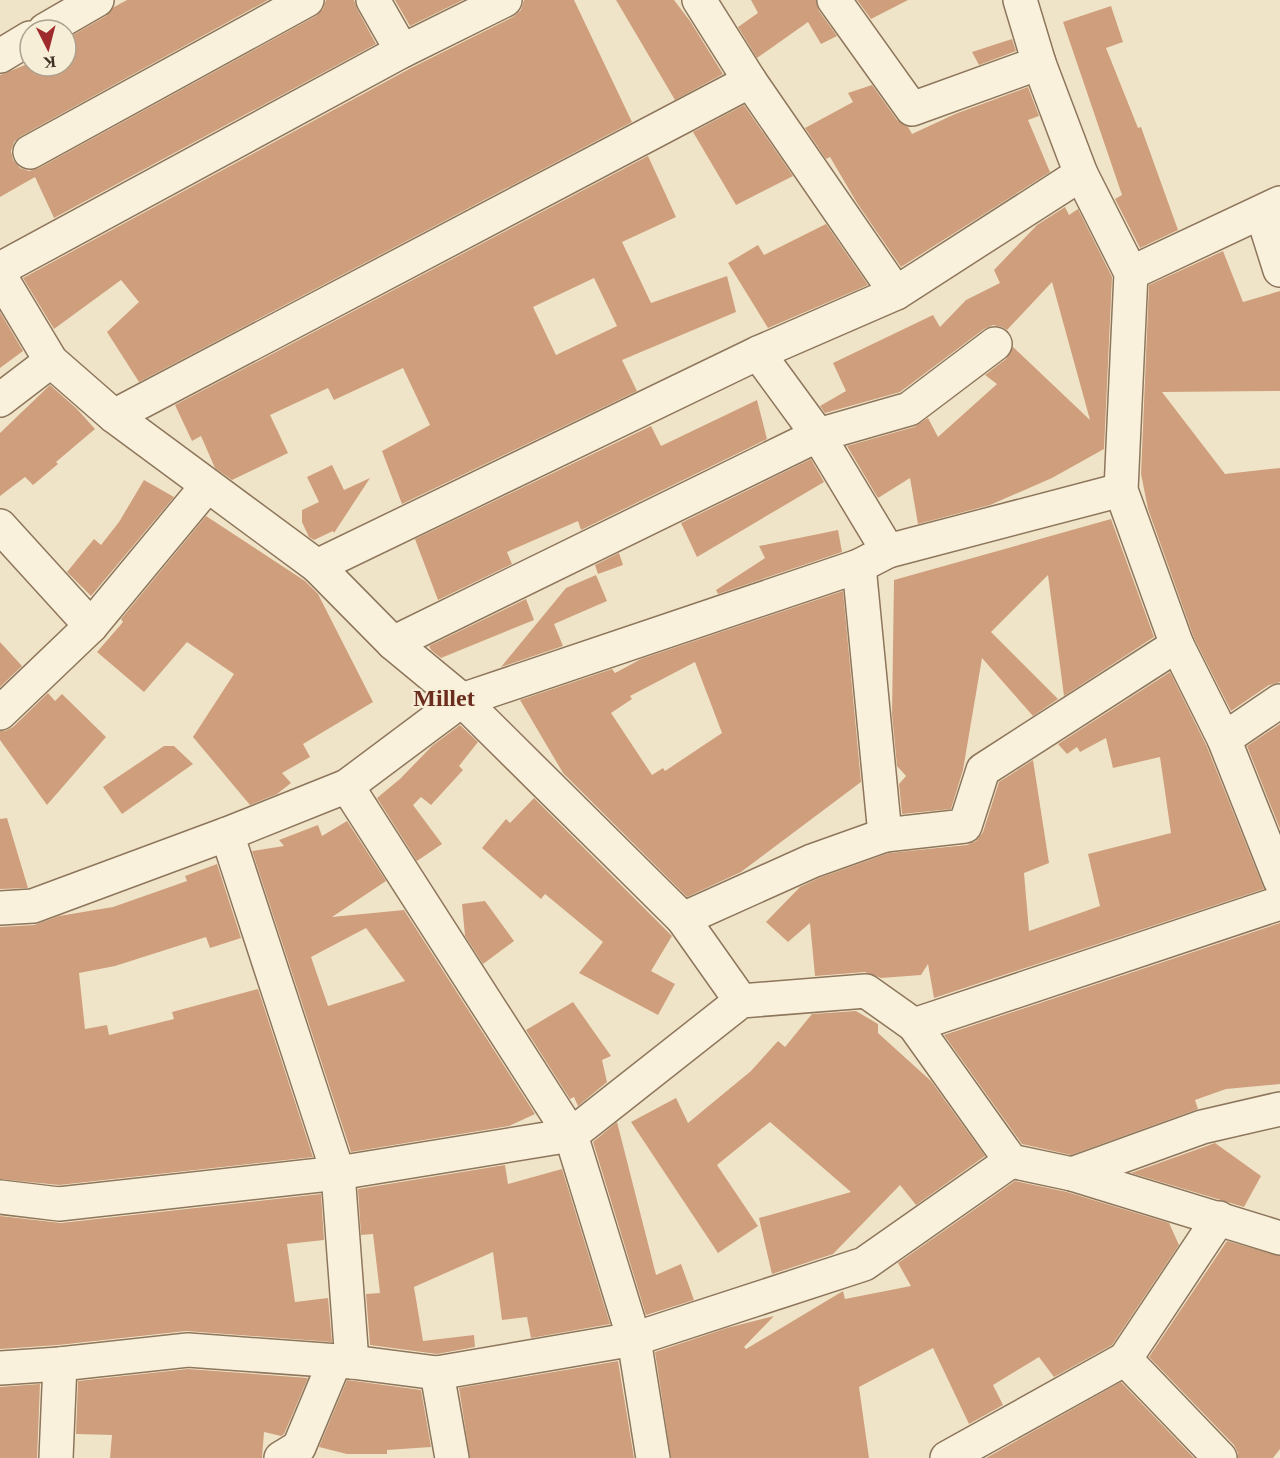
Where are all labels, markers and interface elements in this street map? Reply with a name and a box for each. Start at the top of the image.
north arrow [18,18,78,78]
text: K [42,53,57,72]
district label: Millet [413,685,475,711]

